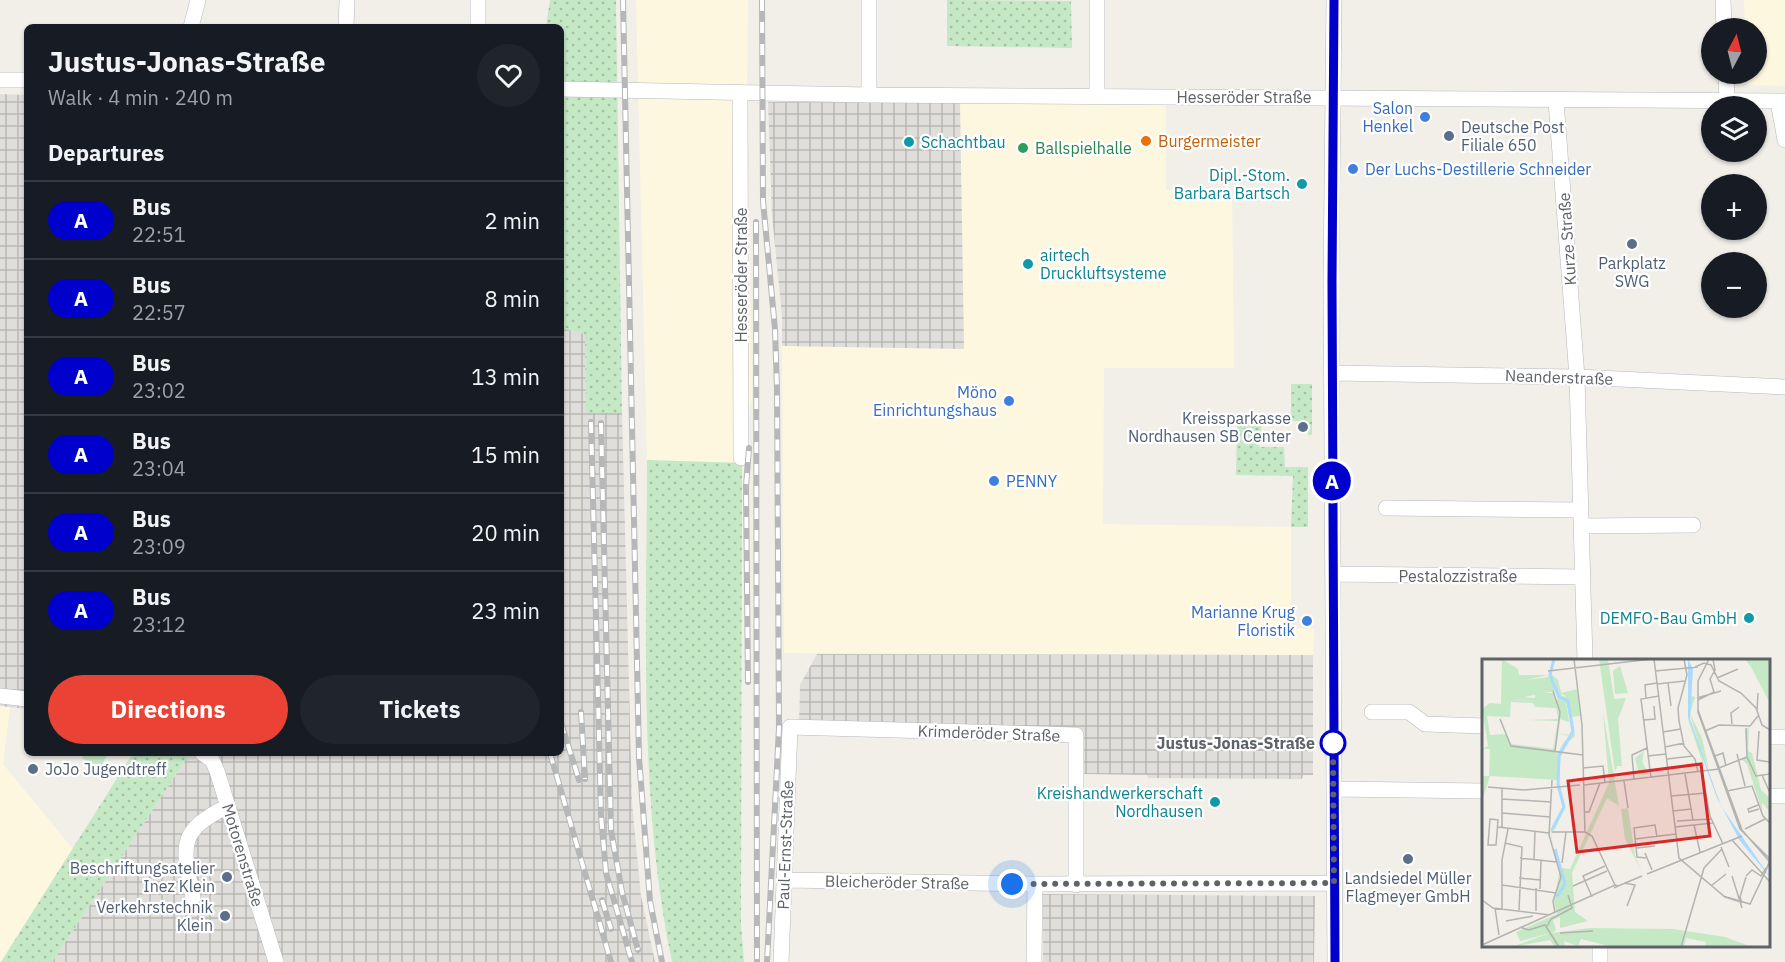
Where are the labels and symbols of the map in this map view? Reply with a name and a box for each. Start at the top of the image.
north arrow [1701,18,1767,84]
street label: Hesseröder Straße [1176,87,1312,107]
place label: Salon Henkel [1363,98,1413,136]
marker: Salon Henkel [1418,110,1432,124]
place label: Deutsche Post Filiale 650 [1461,117,1564,155]
marker: Deutsche Post Filiale 650 [1442,129,1456,143]
place label: Burgermeister [1158,131,1261,151]
place label: Schachtbau [921,132,1006,152]
marker: Burgermeister [1139,134,1153,148]
marker: Schachtbau [902,135,916,149]
place label: Ballspielhalle [1035,138,1132,158]
marker: Ballspielhalle [1016,141,1030,155]
place label: Der Luchs-Destillerie Schneider [1365,159,1591,179]
marker: Der Luchs-Destillerie Schneider [1346,162,1360,176]
place label: Dipl.-Stom. Barbara Bartsch [1174,165,1290,203]
marker: Dipl.-Stom. Barbara Bartsch [1295,177,1309,191]
street label: Kurze Straße [1554,192,1580,286]
street label: Hesseröder Straße [731,207,751,343]
marker: Parkplatz SWG [1625,237,1639,251]
place label: airtech Druckluftsysteme [1040,245,1167,283]
place label: Parkplatz SWG [1598,253,1666,291]
marker: airtech Druckluftsysteme [1021,257,1035,271]
street label: Neanderstraße [1505,365,1614,389]
place label: Möno Einrichtungshaus [873,382,997,420]
marker: Möno Einrichtungshaus [1002,394,1016,408]
place label: Kreissparkasse Nordhausen SB Center [1128,408,1291,446]
marker: Kreissparkasse Nordhausen SB Center [1296,420,1310,434]
line badge: A [1312,462,1352,500]
place label: PENNY [1006,471,1058,491]
marker: PENNY [987,474,1001,488]
street label: Pestalozzistraße [1399,566,1518,586]
place label: Marianne Krug Floristik [1191,602,1296,640]
place label: DEMFO-Bau GmbH [1600,608,1737,628]
marker: DEMFO-Bau GmbH [1742,611,1756,625]
marker: Marianne Krug Floristik [1300,614,1314,628]
inset map [1482,659,1770,947]
street label: Krimderöder Straße [917,721,1061,745]
marker: Justus-Jonas-Straße [1320,730,1346,756]
place label: Justus-Jonas-Straße [1156,733,1315,753]
place label: JoJo Jugendtreff [45,759,166,779]
marker: JoJo Jugendtreff [26,762,40,776]
street label: Paul-Ernst-Straße [773,780,797,910]
place label: Kreishandwerkerschaft Nordhausen [1037,783,1203,821]
marker: Kreishandwerkerschaft Nordhausen [1208,795,1222,809]
street label: Motorenstraße [218,801,268,909]
marker: Landsiedel Müller Flagmeyer GmbH [1401,852,1415,866]
place label: Beschriftungsatelier Inez Klein [70,858,215,896]
place label: Landsiedel Müller Flagmeyer GmbH [1344,868,1472,906]
your location [997,869,1027,899]
marker: Beschriftungsatelier Inez Klein [220,870,234,884]
street label: Bleicheröder Straße [825,871,970,893]
place label: Verkehrstechnik Klein [97,897,214,935]
marker: Verkehrstechnik Klein [218,909,232,923]

